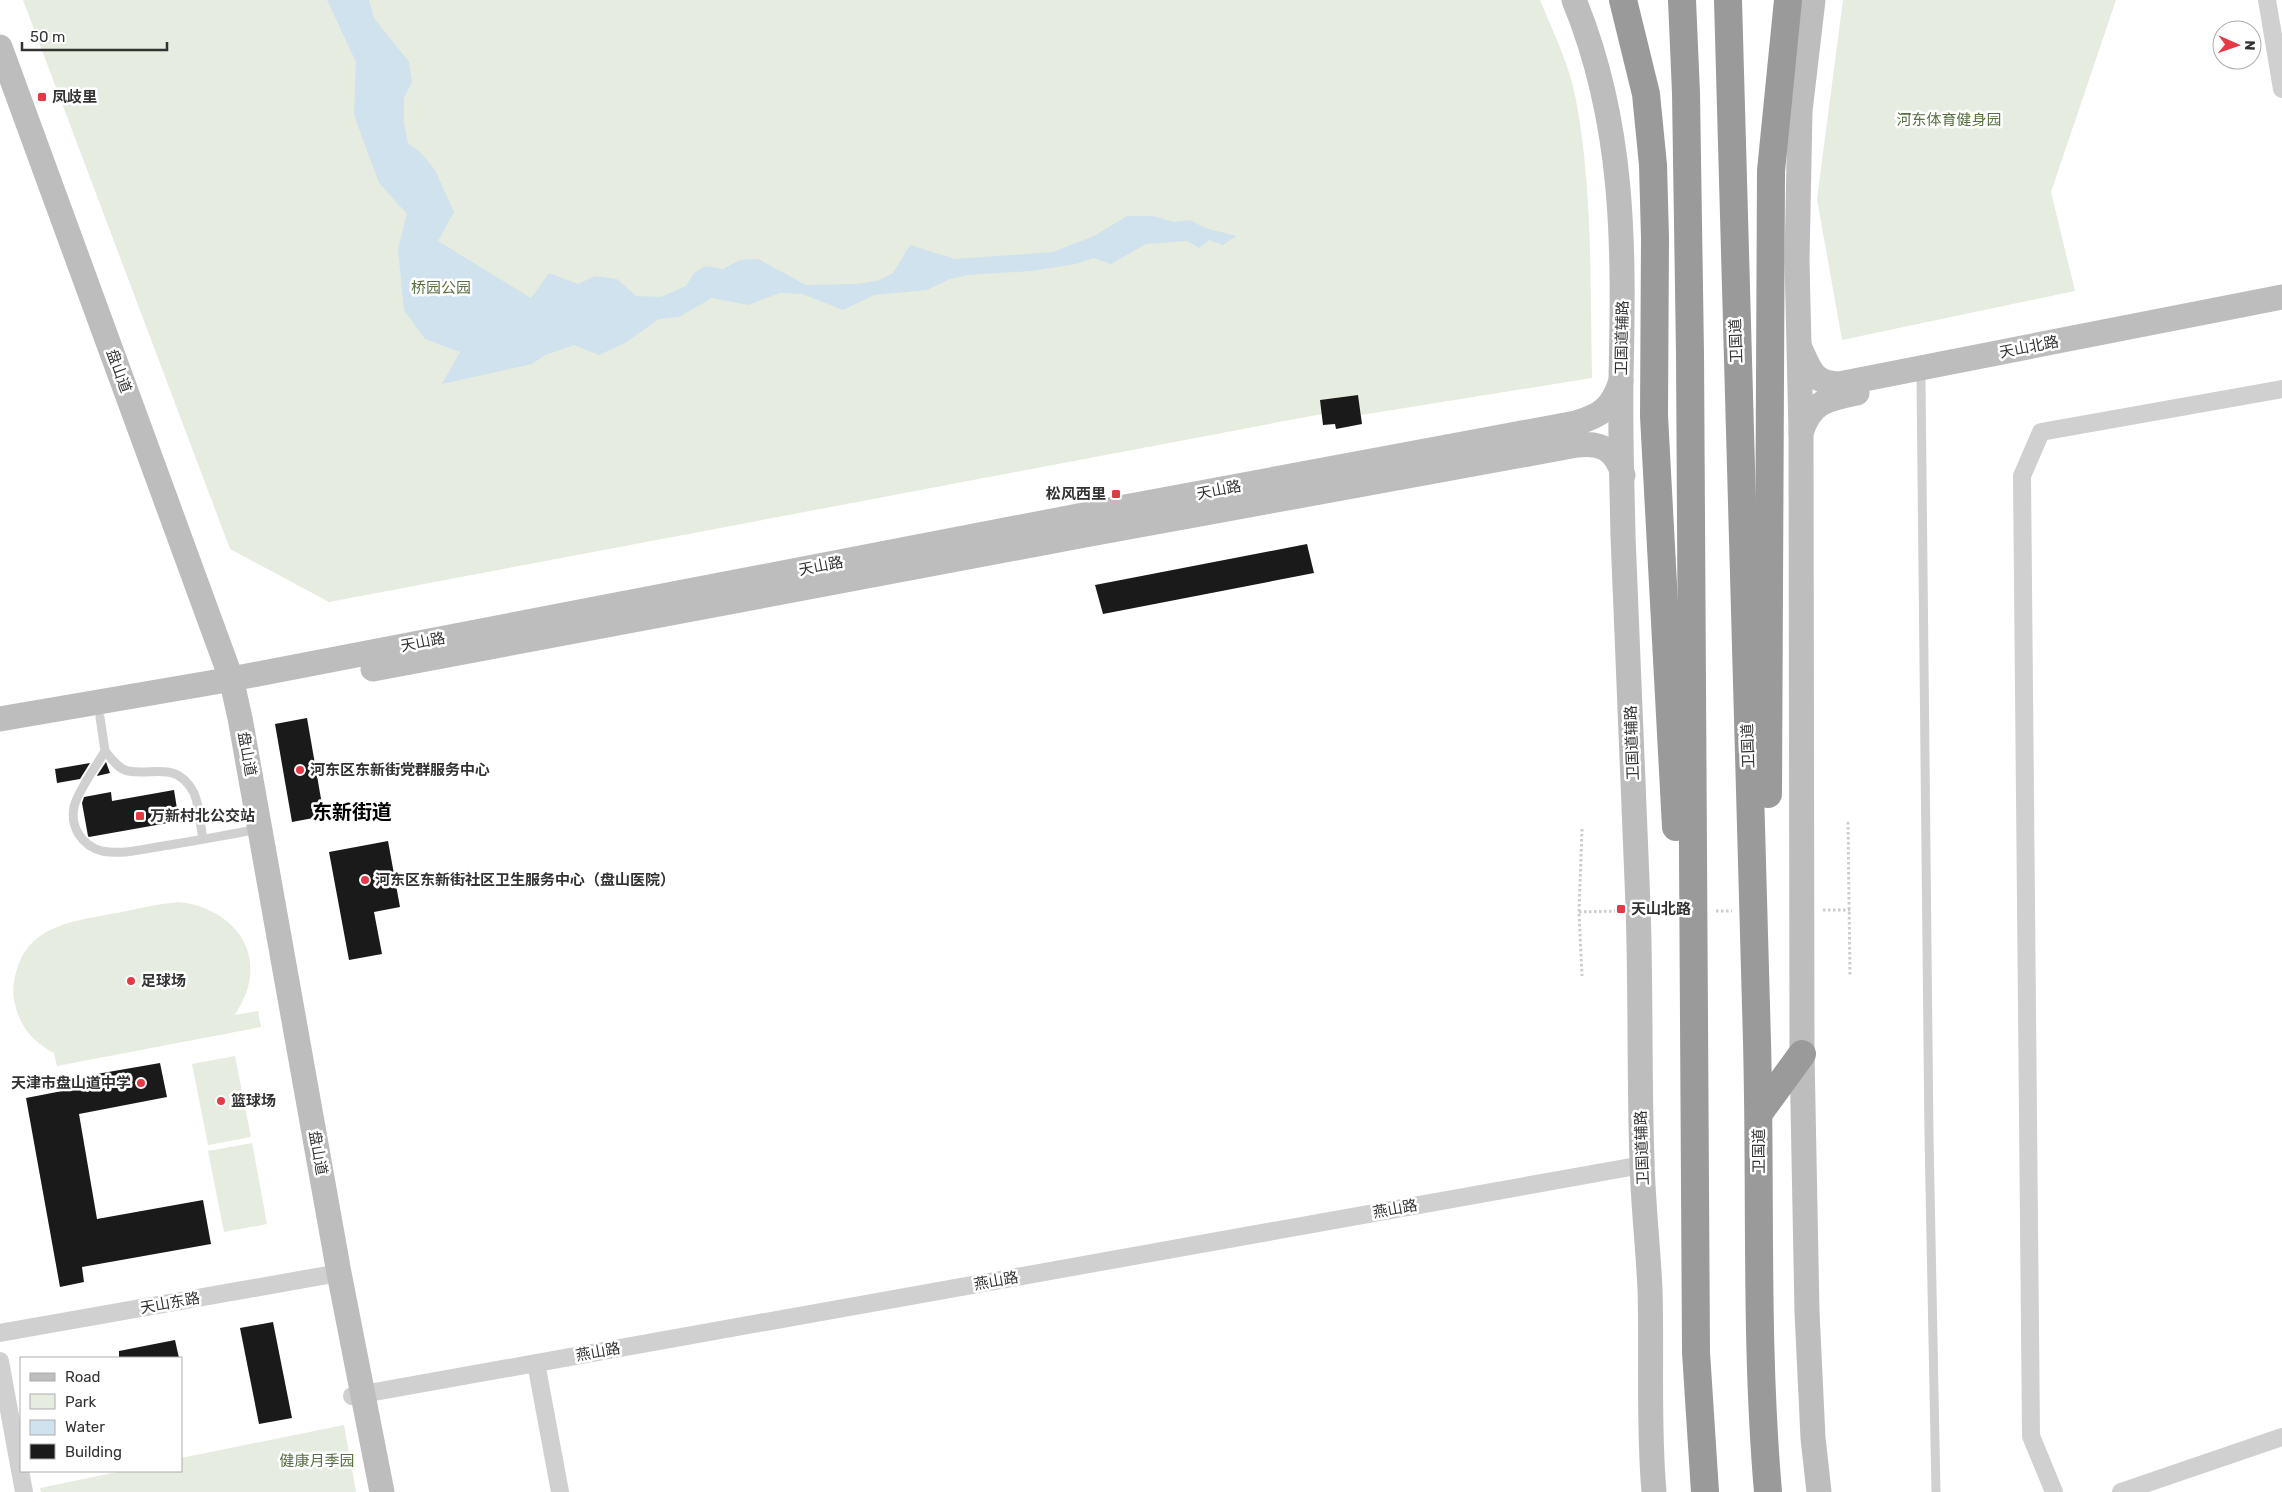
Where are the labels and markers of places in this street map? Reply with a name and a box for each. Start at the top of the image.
place label: 凤歧里 [52,88,97,106]
marker: 凤歧里 [36,91,48,103]
place label: 松风西里 [1046,485,1106,503]
marker: 松风西里 [1110,488,1122,500]
place label: 河东区东新街党群服务中心 [310,761,490,779]
marker: 河东区东新街党群服务中心 [294,764,306,776]
place label: 万新村北公交站 [150,807,255,825]
marker: 万新村北公交站 [134,810,146,822]
place label: 河东区东新街社区卫生服务中心（盘山医院） [375,871,675,889]
marker: 河东区东新街社区卫生服务中心（盘山医院） [359,874,371,886]
place label: 天山北路 [1631,900,1691,918]
marker: 天山北路 [1615,903,1627,915]
place label: 足球场 [141,972,186,990]
marker: 足球场 [125,975,137,987]
place label: 天津市盘山道中学 [11,1074,131,1092]
marker: 天津市盘山道中学 [135,1077,147,1089]
place label: 篮球场 [231,1092,276,1110]
marker: 篮球场 [215,1095,227,1107]

